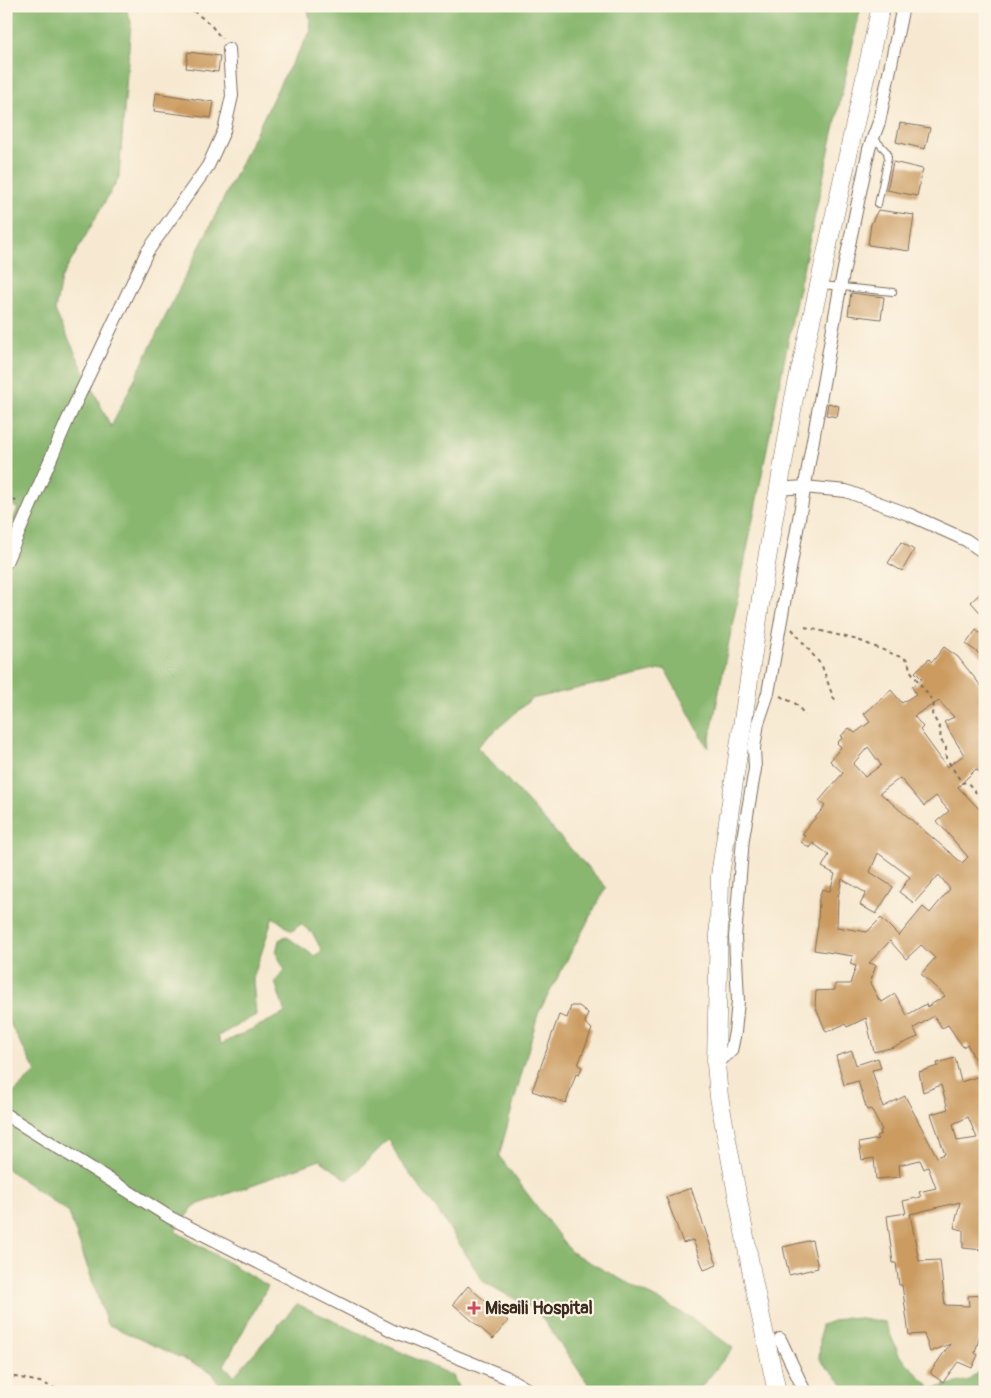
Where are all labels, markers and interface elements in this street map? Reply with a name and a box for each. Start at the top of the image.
place label: Misaili Hospital [485,1297,593,1320]
marker: Misaili Hospital [467,1301,481,1315]

